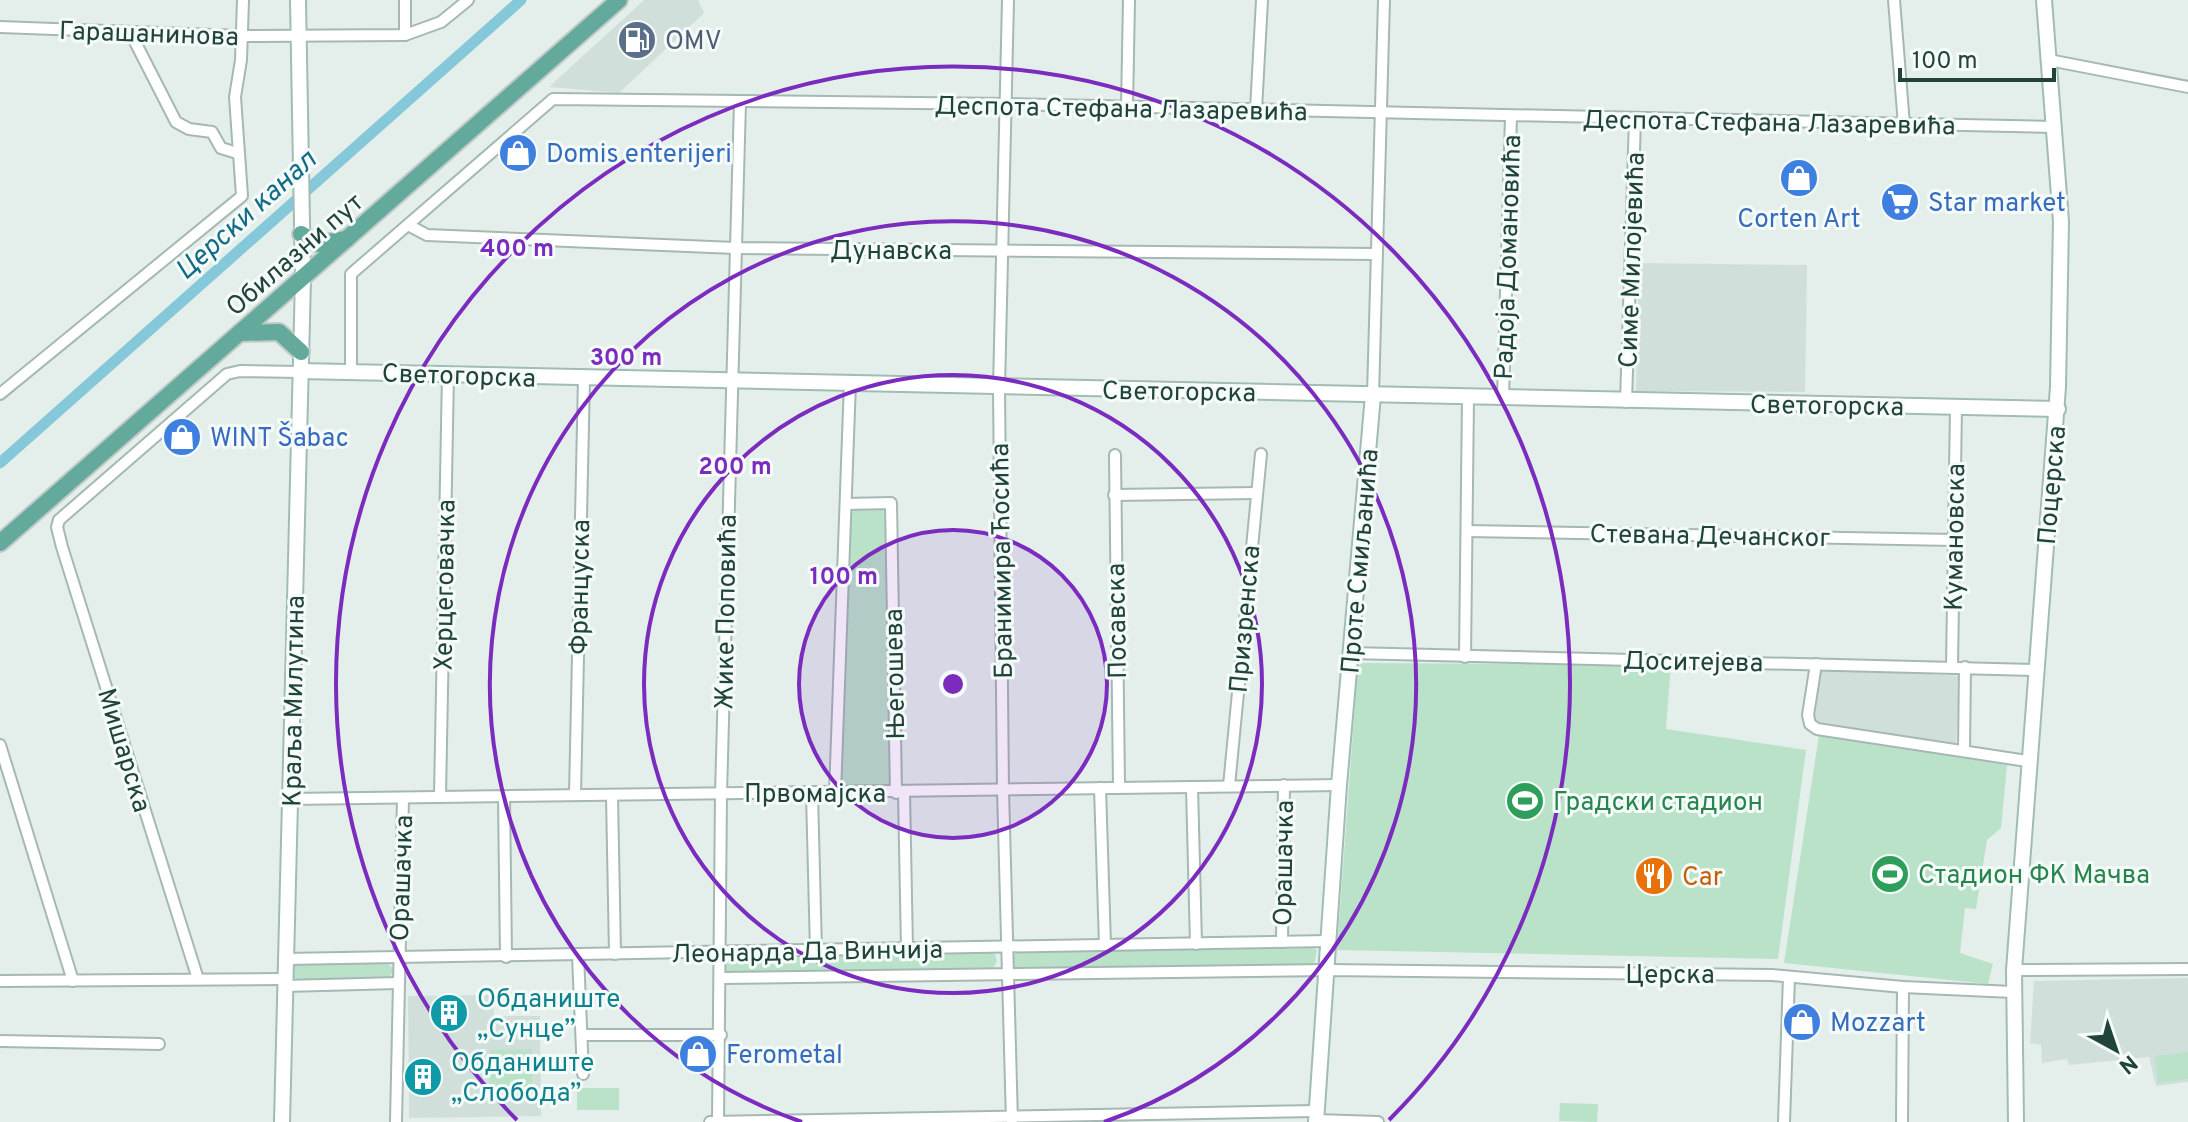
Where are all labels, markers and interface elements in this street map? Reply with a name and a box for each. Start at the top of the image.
street label: Гарашанинова [58,16,240,55]
fuel station icon: OMV [616,19,658,61]
place label: OMV [665,26,722,59]
scale bar [1900,32,2054,82]
text: 100 m [1912,47,1978,77]
street label: Деспота Стефана Лазаревића [934,91,1308,130]
street label: Деспота Стефана Лазаревића [1582,105,1956,144]
shop icon: Domis enterijeri [497,132,539,174]
street label: Радоја Домановића [1489,134,1530,380]
place label: Domis enterijeri [546,139,732,172]
water label: Церски канал [169,143,326,289]
street label: Симе Милојевића [1613,151,1654,369]
shop icon: Corten Art [1778,157,1820,199]
supermarket icon: Star market [1879,181,1921,223]
street label: Обилазни пут [220,187,371,325]
place label: Star market [1928,188,2066,221]
place label: Corten Art [1737,204,1861,237]
text: 400 m [480,235,554,265]
street label: Дунавска [830,236,952,269]
text: 300 m [590,344,662,374]
street label: Светогорска [381,358,537,397]
street label: Светогорска [1102,376,1256,411]
street label: Светогорска [1750,390,1904,425]
shop icon: WINT Šabac [161,416,203,458]
place label: WINT Šabac [210,421,349,456]
street label: Поцерска [2032,424,2075,546]
street label: Бранимира Ћосића [985,443,1022,679]
street label: Проте Смиљанића [1335,447,1388,675]
text: 200 m [698,453,772,483]
street label: Кумановска [1939,463,1974,611]
street label: Херцеговачка [429,499,464,671]
street label: Жике Поповића [709,514,746,710]
street label: Француска [564,519,599,655]
street label: Стевана Дечанског [1589,519,1831,556]
street label: Призренска [1224,544,1269,694]
text: 100 m [810,563,878,593]
street label: Посавска [1101,563,1136,679]
street label: Краља Милутина [277,595,314,807]
street label: Његошева [879,608,914,740]
street label: Доситејева [1622,646,1763,681]
centre of rings [939,670,967,698]
street label: Мишарска [88,685,157,817]
street label: Првомајска [744,779,886,812]
sports icon: Градски стадион [1504,780,1546,822]
place label: Градски стадион [1553,787,1763,820]
street label: Орашачка [1268,800,1303,927]
street label: Орашачка [385,814,422,942]
sports icon: Стадион ФК Мачва [1869,853,1911,895]
restaurant icon: Car [1633,855,1675,897]
place label: Стадион ФК Мачва [1918,860,2150,893]
place label: Car [1682,862,1723,895]
street label: Леонарда Да Винчија [671,935,943,972]
street label: Церска [1625,960,1715,993]
place label: Обданиште „Сунце” [477,984,620,1047]
building icon: Обданиште „Сунце” [428,992,470,1034]
shop icon: Mozzart [1781,1001,1823,1043]
place label: Mozzart [1830,1008,1926,1041]
north arrow [2076,1010,2156,1090]
shop icon: Ferometal [677,1033,719,1075]
place label: Ferometal [726,1040,843,1073]
place label: Обданиште „Слобода” [451,1048,594,1111]
text: N [2113,1048,2142,1079]
building icon: Обданиште „Слобода” [402,1056,444,1098]

